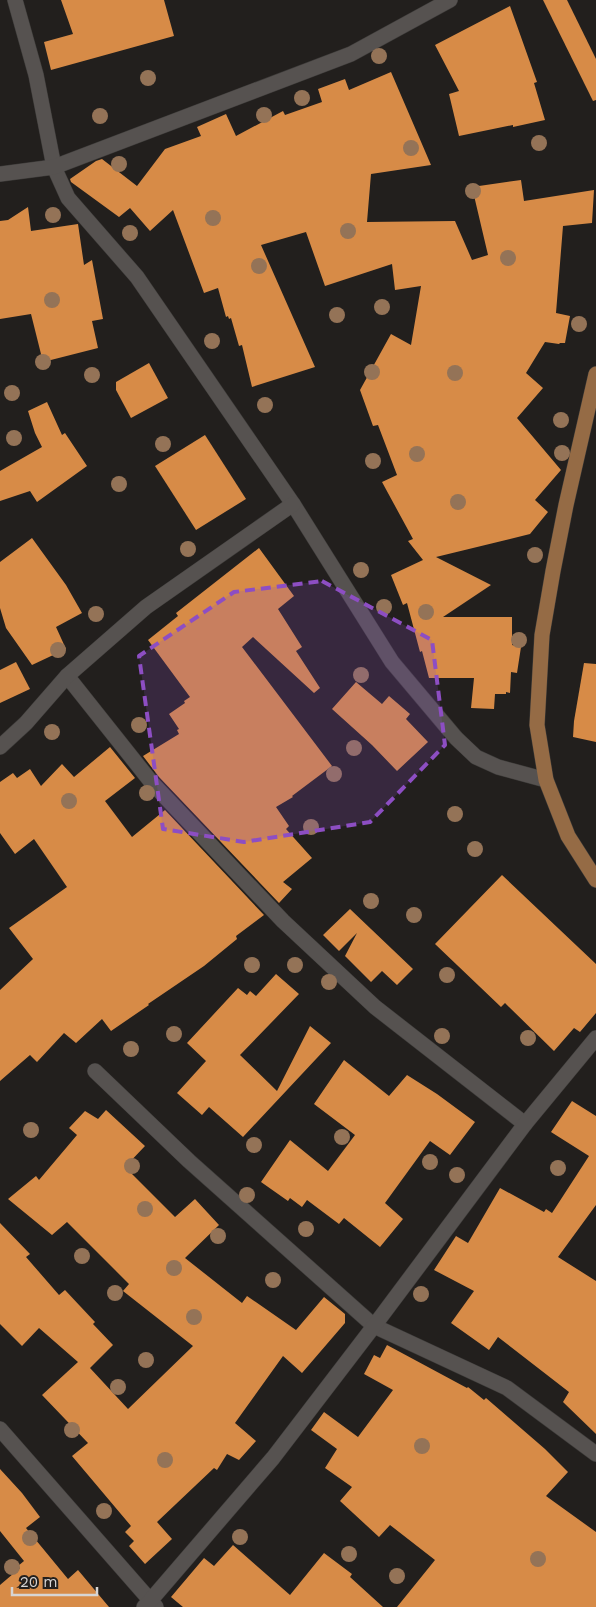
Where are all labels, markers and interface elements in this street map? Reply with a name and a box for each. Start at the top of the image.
scale bar [12,1564,98,1596]
text: 20 m [20,1573,58,1591]

